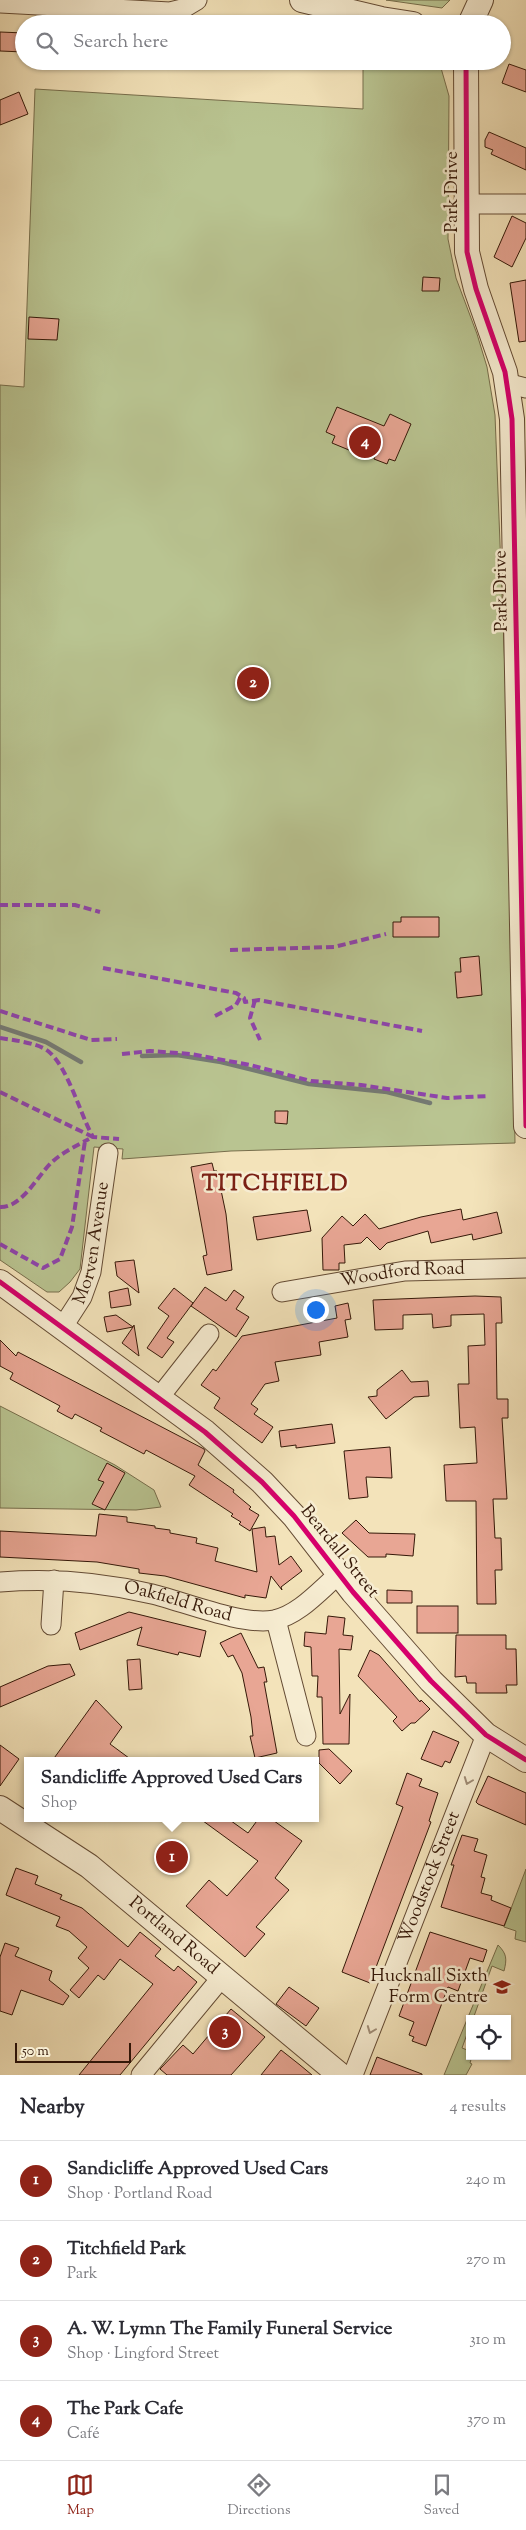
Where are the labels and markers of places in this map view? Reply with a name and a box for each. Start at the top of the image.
pin: 4 [349,423,381,461]
pin: 2 [237,664,269,702]
pin: 1 [156,1838,188,1876]
place label: Hucknall Sixth Form Centre [370,1964,488,2011]
school or university icon: Hucknall Sixth Form Centre [492,1977,512,1997]
pin: 3 [209,2013,241,2051]

